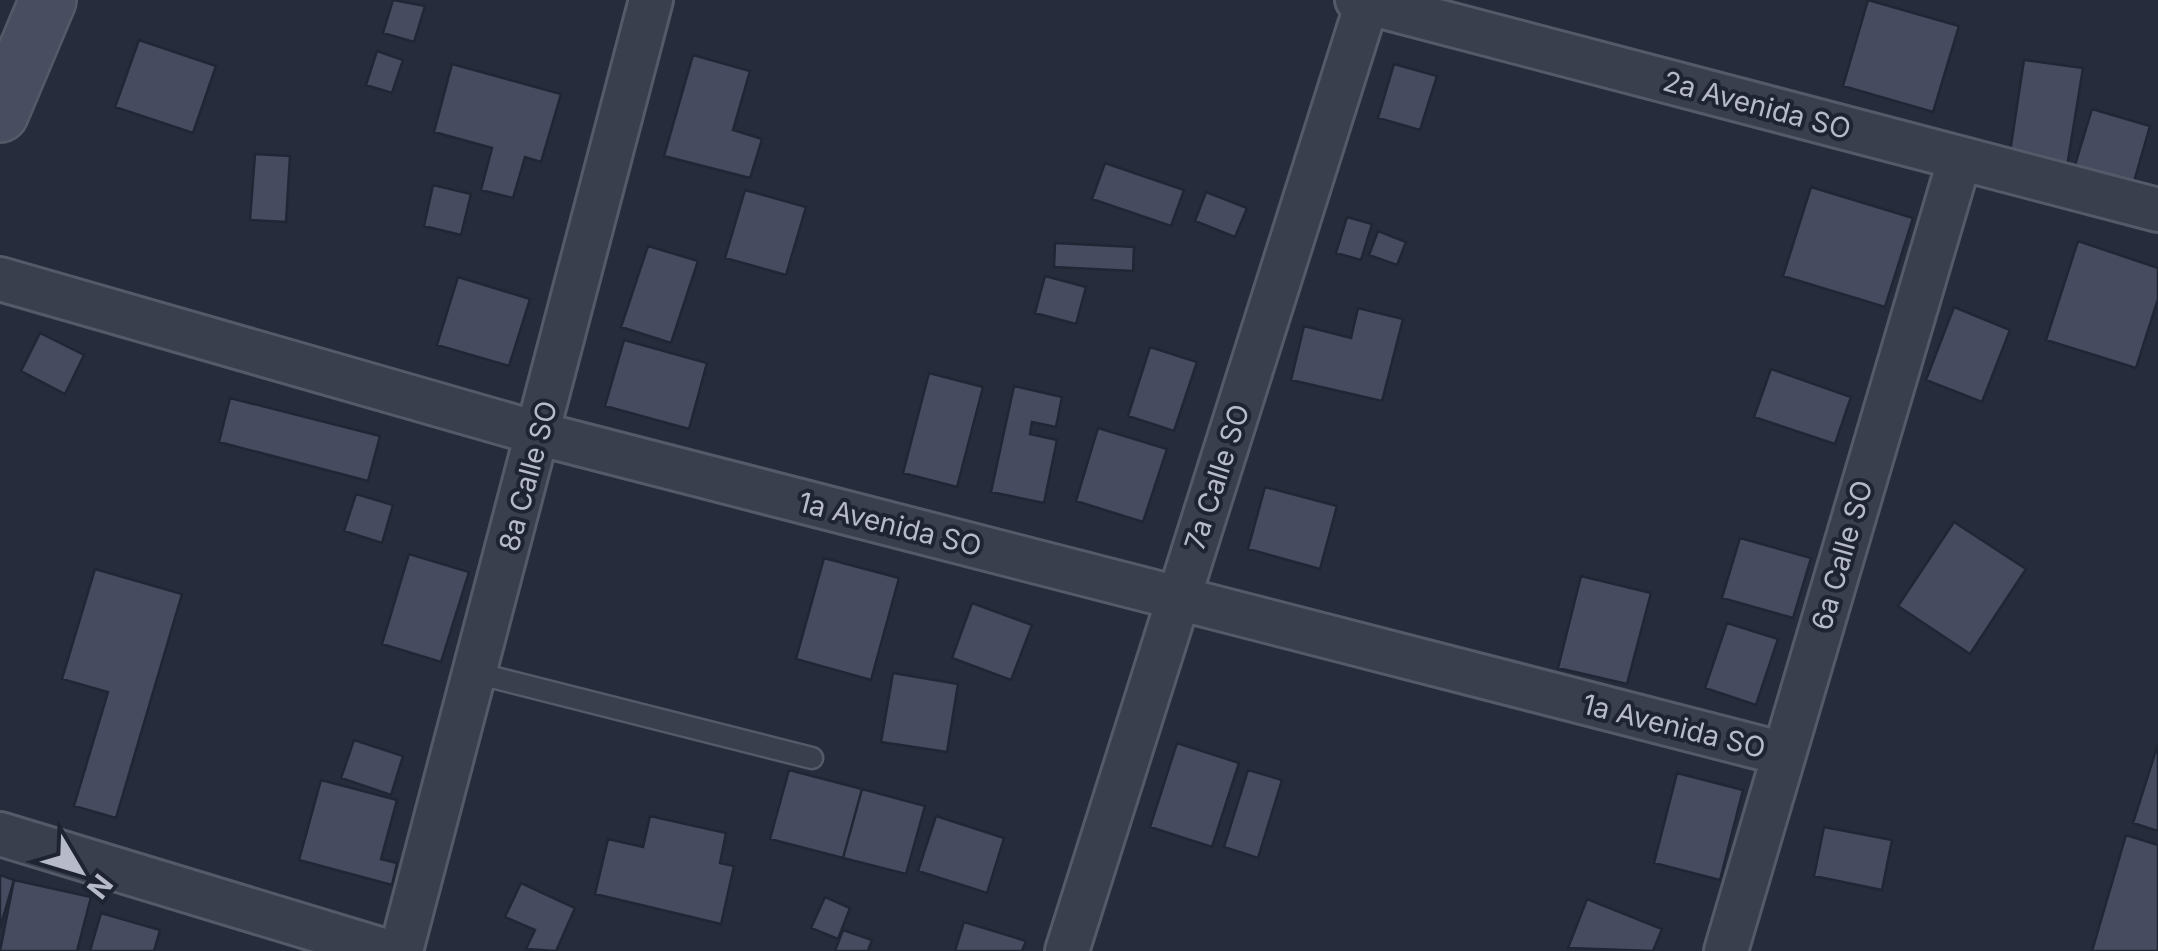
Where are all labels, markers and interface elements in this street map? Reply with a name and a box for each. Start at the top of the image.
street label: 2a Avenida SO [1659,64,1855,146]
street label: 8a Calle SO [492,397,564,555]
street label: 7a Calle SO [1177,400,1257,554]
street label: 6a Calle SO [1804,476,1880,634]
street label: 1a Avenida SO [795,485,985,563]
street label: 1a Avenida SO [1579,687,1769,765]
north arrow [30,821,130,921]
text: N [80,868,120,905]

